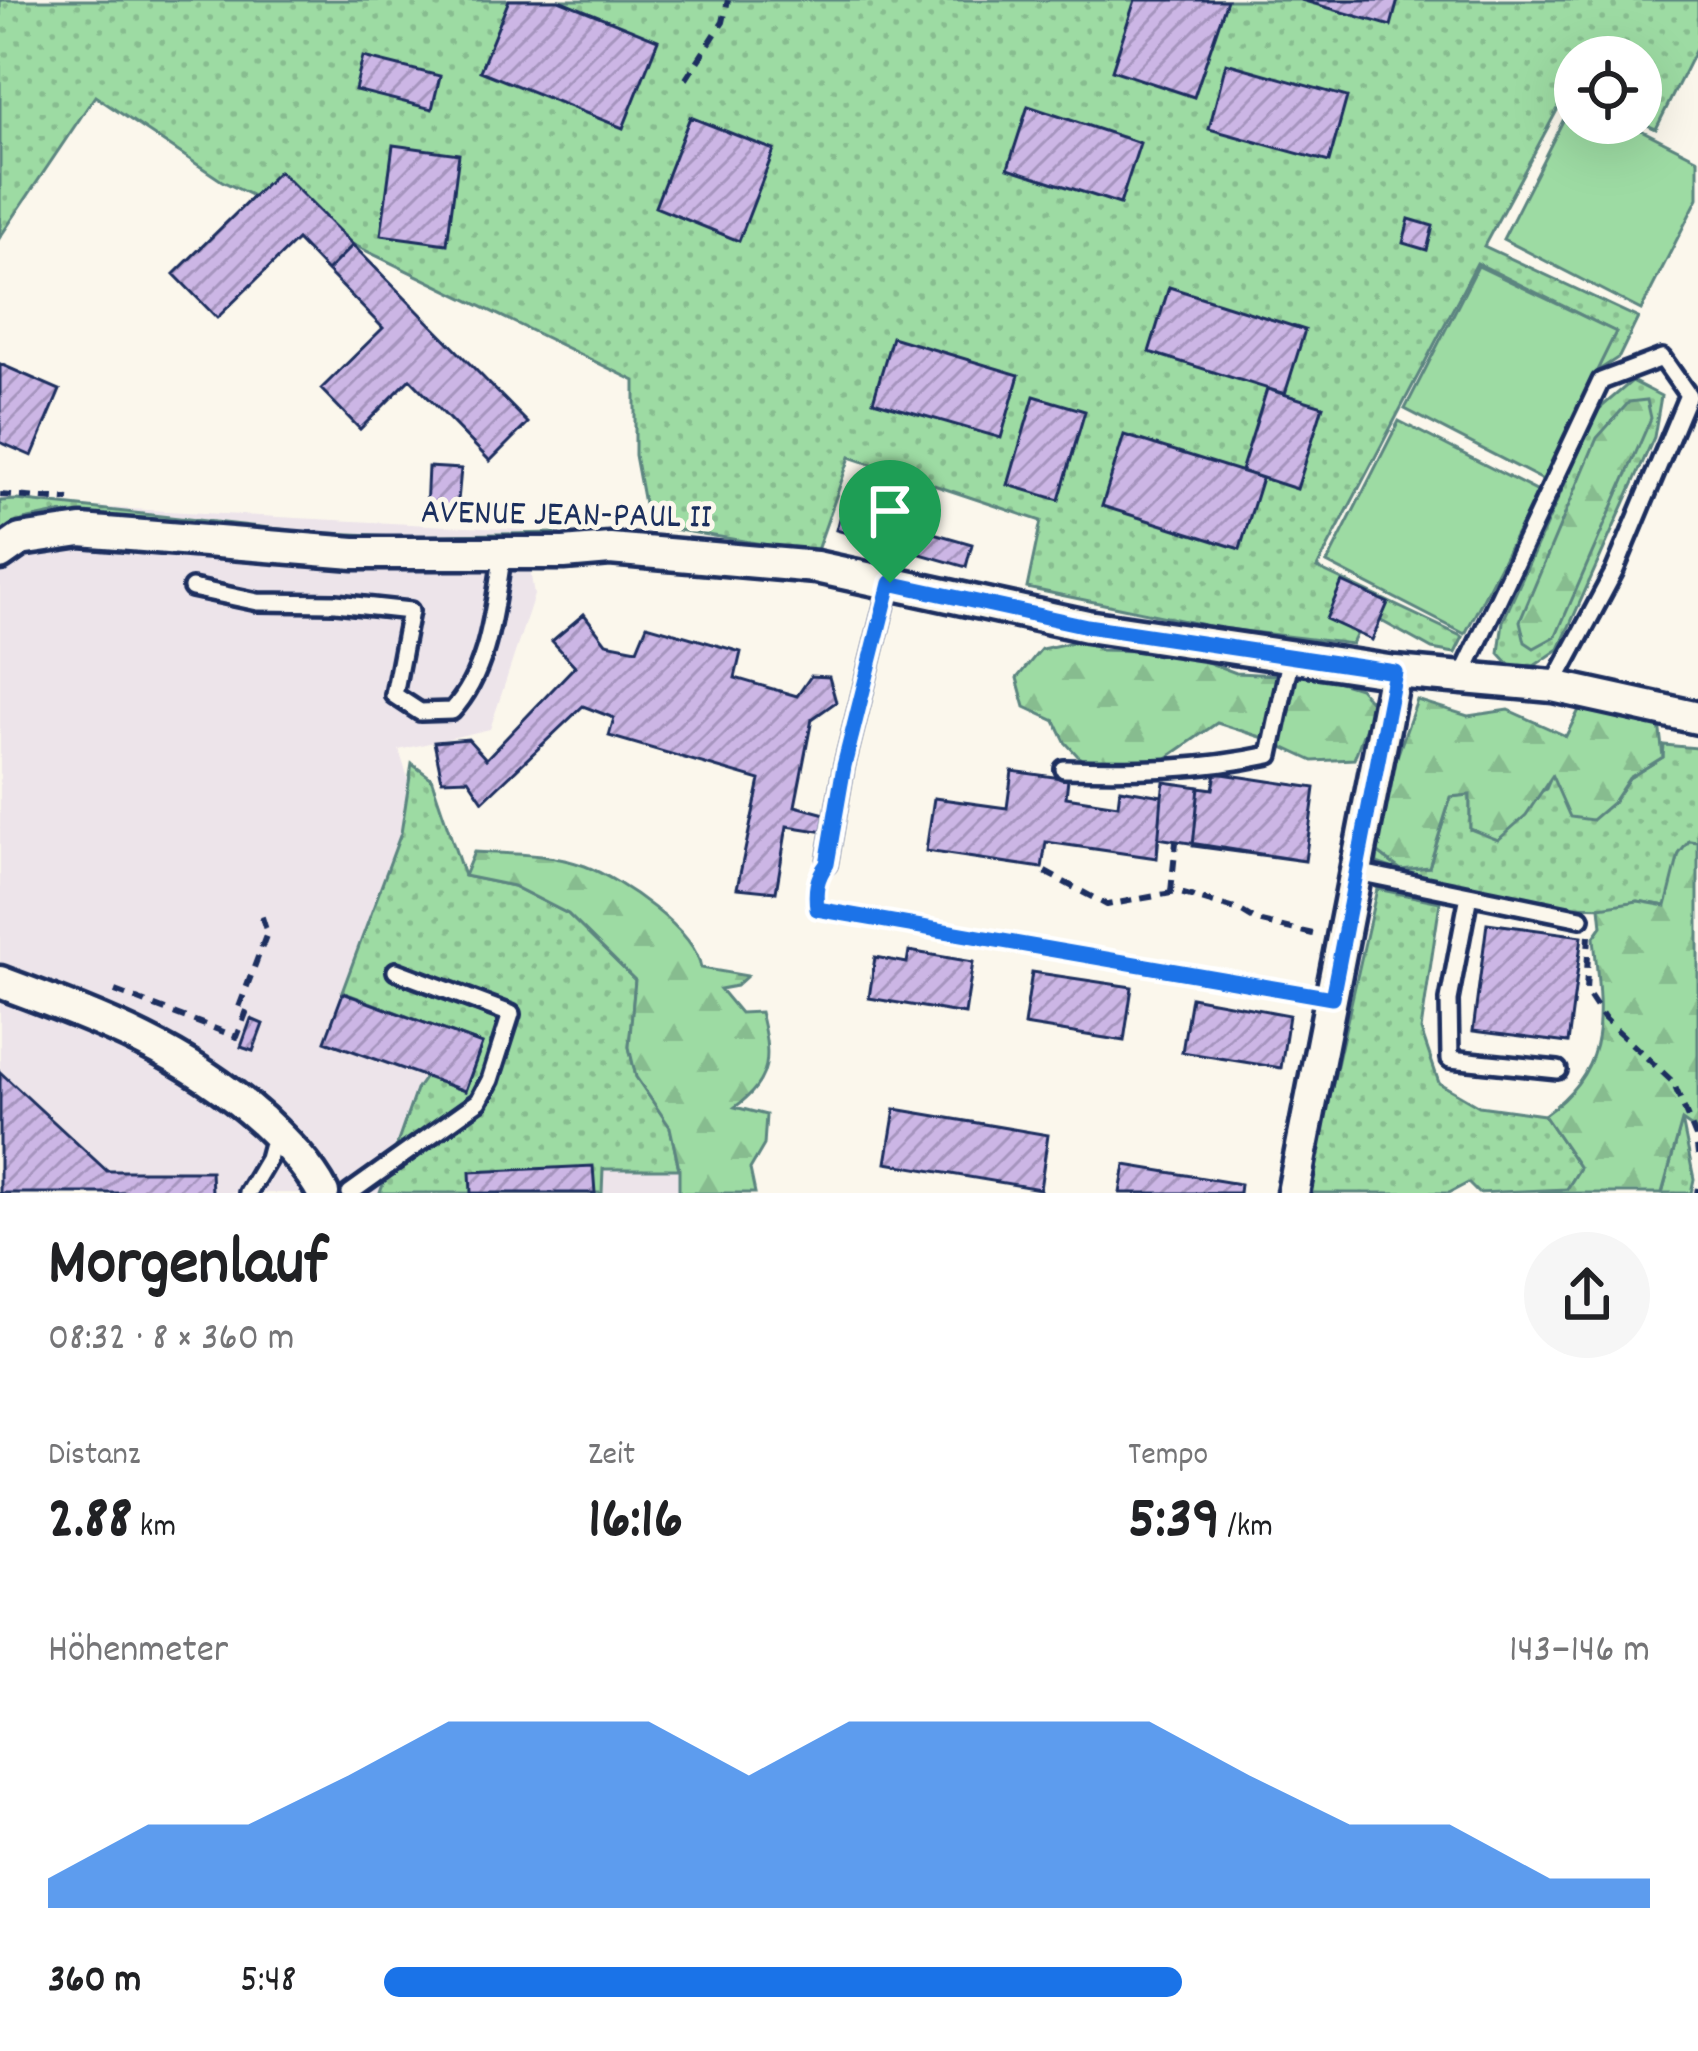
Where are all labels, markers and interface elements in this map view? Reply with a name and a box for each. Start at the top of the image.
map controls [1554,36,1662,144]
button: locate [1554,36,1662,144]
pin [839,460,941,583]
icon: arrive [857,478,923,544]
street label: AVENUE JEAN-PAUL II [420,488,712,546]
text: Morgenlauf [48,1221,327,1315]
button: share [1524,1232,1650,1358]
text: 08:32 · 8 × 360 m [48,1313,295,1368]
text: Distanz [48,1433,140,1480]
text: Zeit [588,1433,635,1480]
text: Tempo [1128,1433,1208,1480]
text: 2.88 [48,1480,132,1566]
text: 16:16 [588,1480,683,1566]
text: 5:39 [1128,1480,1220,1566]
text: km [132,1505,176,1552]
text: /km [1220,1505,1273,1552]
text: Höhenmeter [48,1625,228,1680]
text: 143–146 m [1509,1625,1650,1680]
text: 360 m [48,1955,141,2010]
text: 5:48 [240,1955,296,2010]

